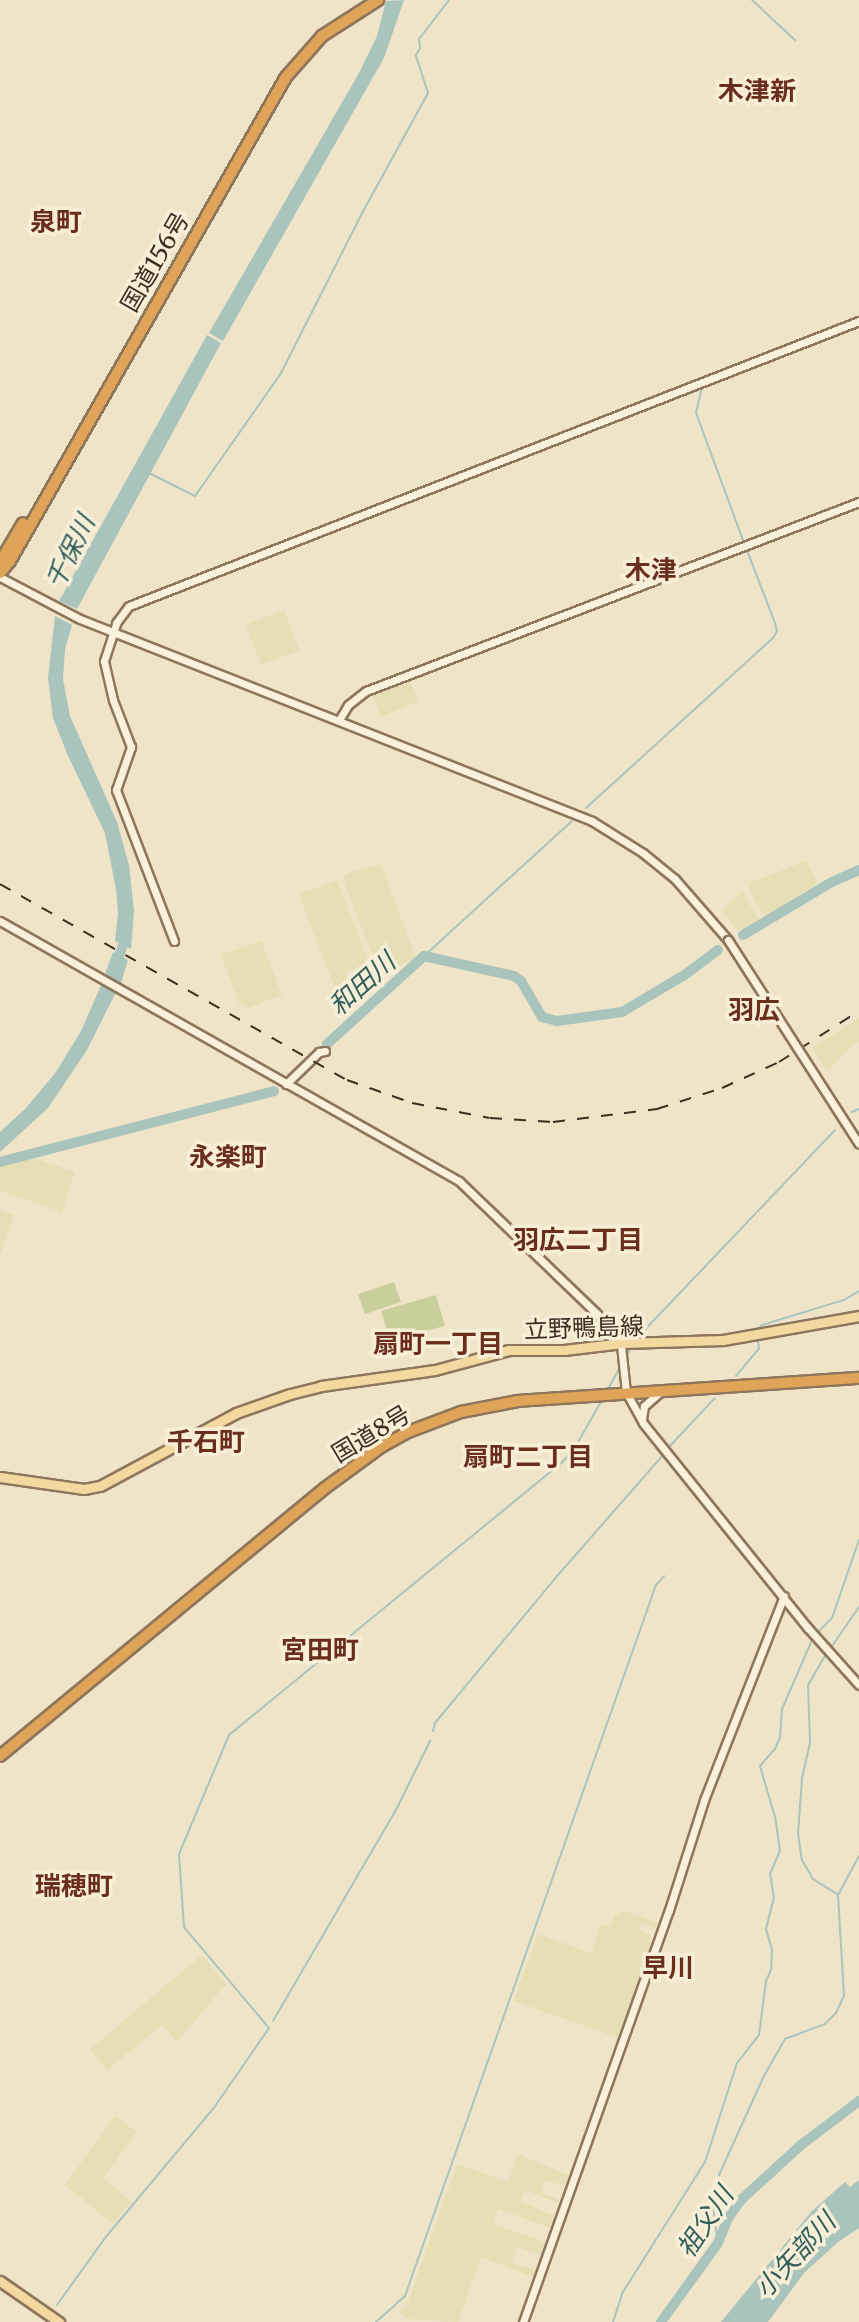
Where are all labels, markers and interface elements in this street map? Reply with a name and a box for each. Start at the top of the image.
district label: 木津新 [718,75,796,107]
district label: 泉町 [30,206,82,238]
street label: 国道156号 [115,207,195,317]
water label: 千保川 [39,510,101,594]
district label: 木津 [625,554,677,586]
water label: 和田川 [323,946,401,1022]
district label: 羽広 [728,994,780,1026]
district label: 永楽町 [189,1141,267,1173]
district label: 羽広二丁目 [513,1224,643,1256]
street label: 立野鴨島線 [524,1312,644,1344]
district label: 扇町一丁目 [373,1328,503,1360]
street label: 国道8号 [327,1399,415,1469]
district label: 千石町 [167,1426,245,1458]
district label: 扇町二丁目 [463,1441,593,1473]
district label: 宮田町 [281,1634,359,1666]
district label: 瑞穂町 [35,1870,113,1902]
district label: 早川 [642,1952,694,1984]
water label: 祖父川 [670,2181,740,2263]
water label: 小矢部川 [748,2206,842,2304]

